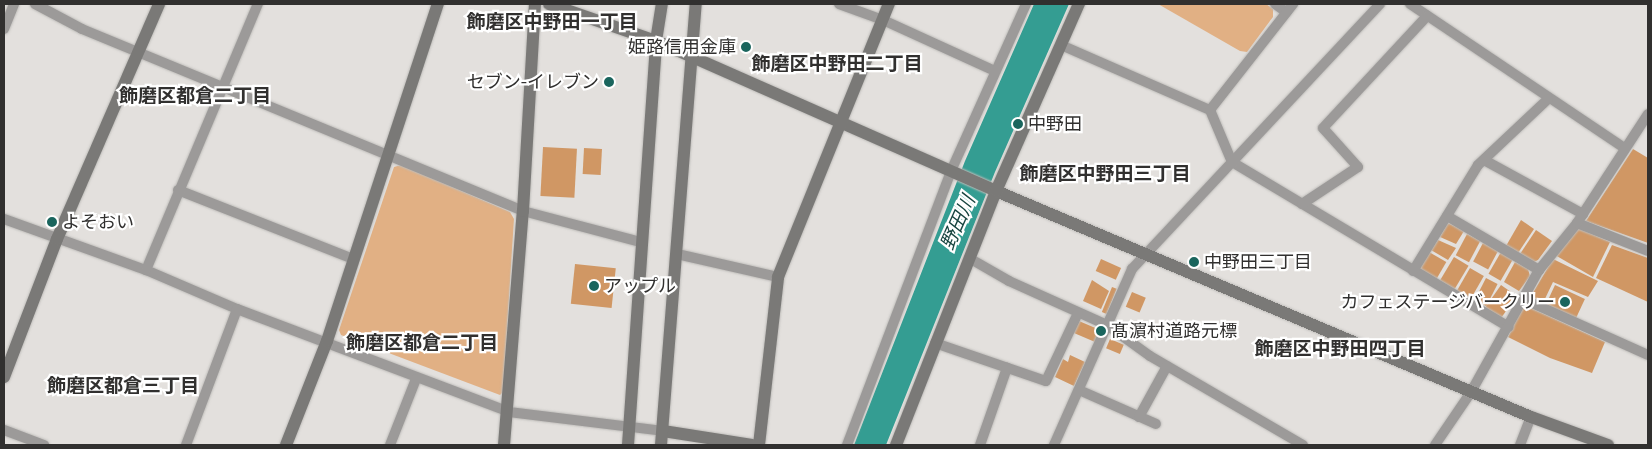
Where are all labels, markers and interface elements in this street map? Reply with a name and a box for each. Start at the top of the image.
district label: 飾磨区中野田一丁目 [467,12,637,34]
place label: 姫路信用金庫 [628,36,736,58]
marker: 姫路信用金庫 [740,41,752,53]
district label: 飾磨区中野田二丁目 [752,54,922,76]
place label: セブン-イレブン [467,71,599,93]
marker: セブン-イレブン [603,76,615,88]
district label: 飾磨区都倉二丁目 [119,86,271,108]
place label: 中野田 [1028,113,1082,135]
marker: 中野田 [1012,118,1024,130]
district label: 飾磨区中野田三丁目 [1020,164,1190,186]
water label: 野田川 [937,192,981,254]
place label: よそおい [62,211,134,233]
marker: よそおい [46,216,58,228]
place label: 中野田三丁目 [1204,251,1312,273]
marker: 中野田三丁目 [1188,256,1200,268]
place label: アップル [604,275,676,297]
marker: アップル [588,280,600,292]
place label: カフェステージバークリー [1339,291,1555,313]
marker: カフェステージバークリー [1559,296,1571,308]
place label: 髙濵村道路元標 [1111,320,1237,342]
marker: 髙濵村道路元標 [1095,325,1107,337]
district label: 飾磨区都倉二丁目 [346,333,498,355]
district label: 飾磨区中野田四丁目 [1255,339,1425,361]
district label: 飾磨区都倉三丁目 [47,376,199,398]

